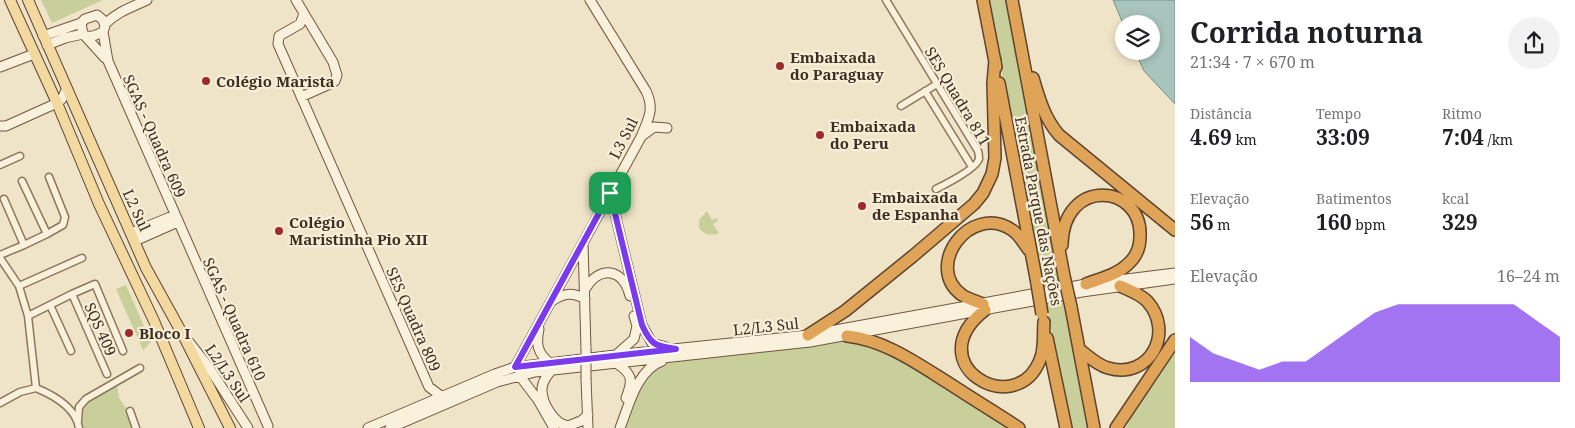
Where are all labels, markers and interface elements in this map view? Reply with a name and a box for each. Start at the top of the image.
text: Corrida noturna [1190,13,1423,51]
map controls [1115,15,1160,60]
button: layers [1115,15,1160,60]
button: share [1508,17,1560,69]
street label: SES Quadra 811 [921,43,995,149]
place label: Embaixada do Paraguay [790,47,884,84]
text: 21:34 · 7 × 670 m [1190,51,1315,73]
marker: Embaixada do Paraguay [774,60,786,72]
street label: SGAS - Quadra 609 [119,71,191,201]
place label: Colégio Marista [216,71,335,91]
marker: Colégio Marista [200,75,212,87]
text: Distância [1190,104,1252,123]
text: Tempo [1316,104,1361,123]
text: Ritmo [1442,104,1482,123]
street label: L3 Sul [604,114,642,162]
street label: Estrada Parque das Nações [1011,115,1067,308]
place label: Embaixada do Peru [830,116,916,153]
text: 4.69 [1190,123,1232,151]
text: 33:09 [1316,123,1370,151]
text: 7:04 [1442,123,1484,151]
marker: Embaixada do Peru [814,129,826,141]
text: km [1232,130,1257,149]
text: /km [1484,130,1513,149]
pin [589,172,631,214]
icon: arrive [596,179,624,207]
street label: L2 Sul [119,186,156,234]
place label: Embaixada de Espanha [872,187,959,224]
text: Elevação [1190,189,1249,208]
text: Batimentos [1316,189,1392,208]
text: kcal [1442,189,1469,208]
marker: Embaixada de Espanha [856,200,868,212]
text: 56 [1190,208,1214,236]
text: 160 [1316,208,1352,236]
text: 329 [1442,208,1478,236]
place label: Colégio Maristinha Pio XII [289,212,428,249]
text: m [1214,215,1231,234]
text: bpm [1352,215,1386,234]
marker: Colégio Maristinha Pio XII [273,225,285,237]
street label: SGAS - Quadra 610 [199,254,271,384]
street label: SES Quadra 809 [382,264,446,374]
text: Elevação [1190,265,1258,287]
text: 16–24 m [1497,265,1560,287]
street label: SQS 409 [80,299,122,359]
street label: L2/L3 Sul [732,313,800,339]
place label: Bloco I [139,323,191,343]
marker: Bloco I [123,327,135,339]
street label: L2/L3 Sul [201,340,255,406]

